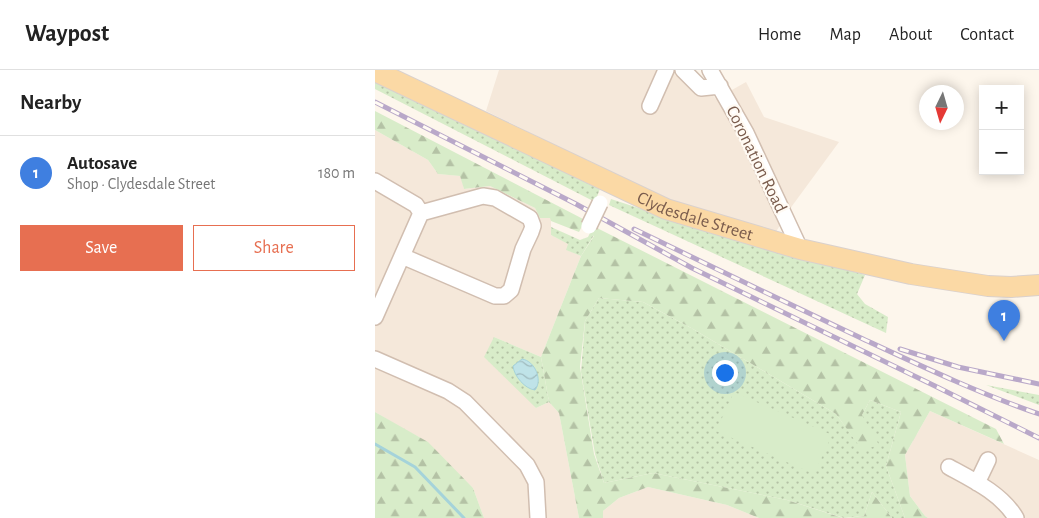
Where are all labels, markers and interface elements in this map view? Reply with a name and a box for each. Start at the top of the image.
text: Waypost [25,22,109,46]
text: Home [758,26,801,44]
text: Map [829,26,861,44]
text: About [889,26,932,44]
text: Contact [960,26,1014,44]
north arrow [919,85,964,130]
map controls [979,85,1024,175]
button: + [979,85,1024,130]
text: Nearby [20,92,81,113]
street label: Coronation Road [722,103,790,216]
button: − [979,130,1024,175]
text: Autosave [67,154,137,173]
text: 1 [33,165,39,181]
text: 180 m [318,165,355,181]
text: Shop · Clydesdale Street [67,176,215,192]
street label: Clydesdale Street [634,189,755,245]
button: Save [20,225,183,271]
button: Share [193,225,355,271]
pin: 1 [988,300,1020,341]
your location [712,360,738,386]

